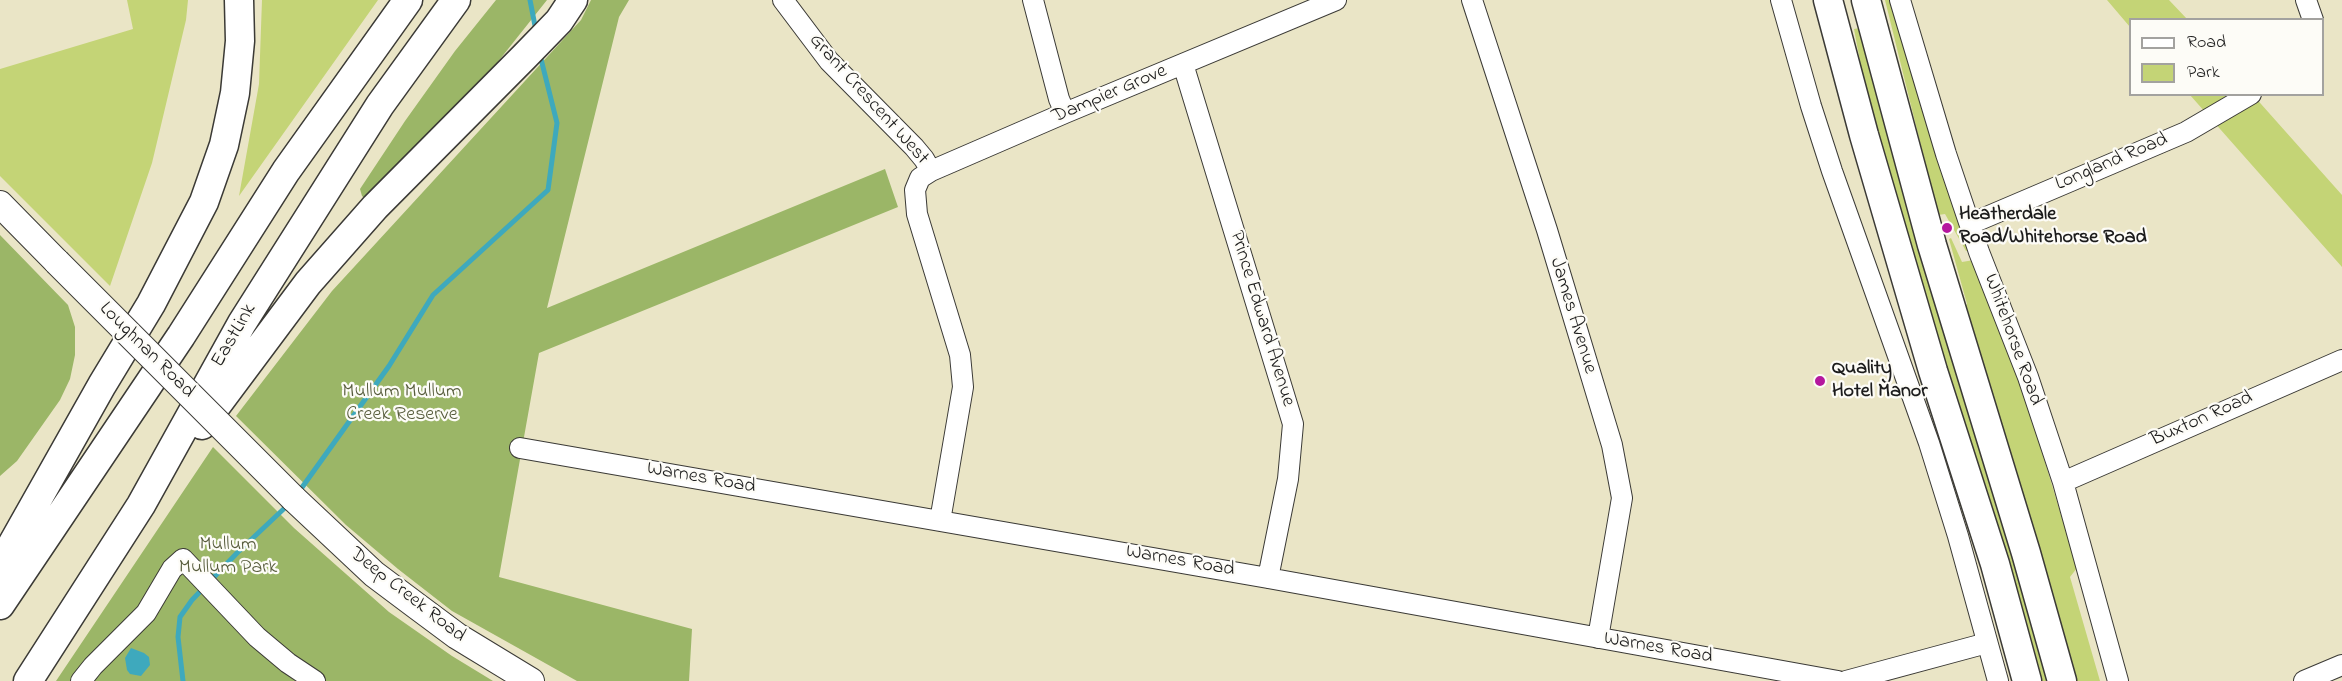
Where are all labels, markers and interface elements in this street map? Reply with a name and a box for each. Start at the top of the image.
legend [2129,18,2324,96]
street label: Grant Crescent West [803,29,933,171]
text: Road [2187,30,2226,56]
street label: Dampier Grove [1049,60,1171,130]
text: Park [2187,60,2220,86]
street label: Longland Road [2052,129,2172,197]
place label: Heatherdale Road/Whitehorse Road [1959,204,2147,251]
marker: Heatherdale Road/Whitehorse Road [1940,221,1954,235]
street label: Prince Edward Avenue [1223,228,1299,410]
street label: James Avenue [1543,255,1601,377]
street label: Whitehorse Road [1977,271,2047,409]
street label: Loughnan Road [93,298,199,404]
street label: EastLink [207,300,263,372]
place label: Quality Hotel Manor [1832,358,1927,405]
marker: Quality Hotel Manor [1813,374,1827,388]
park label: Mullum Mullum Creek Reserve [342,381,462,428]
street label: Buxton Road [2147,387,2257,453]
street label: Warnes Road [645,458,757,500]
park label: Mullum Mullum Park [179,534,277,581]
street label: Warnes Road [1124,541,1236,583]
street label: Deep Creek Road [344,543,470,649]
street label: Warnes Road [1602,628,1714,670]

